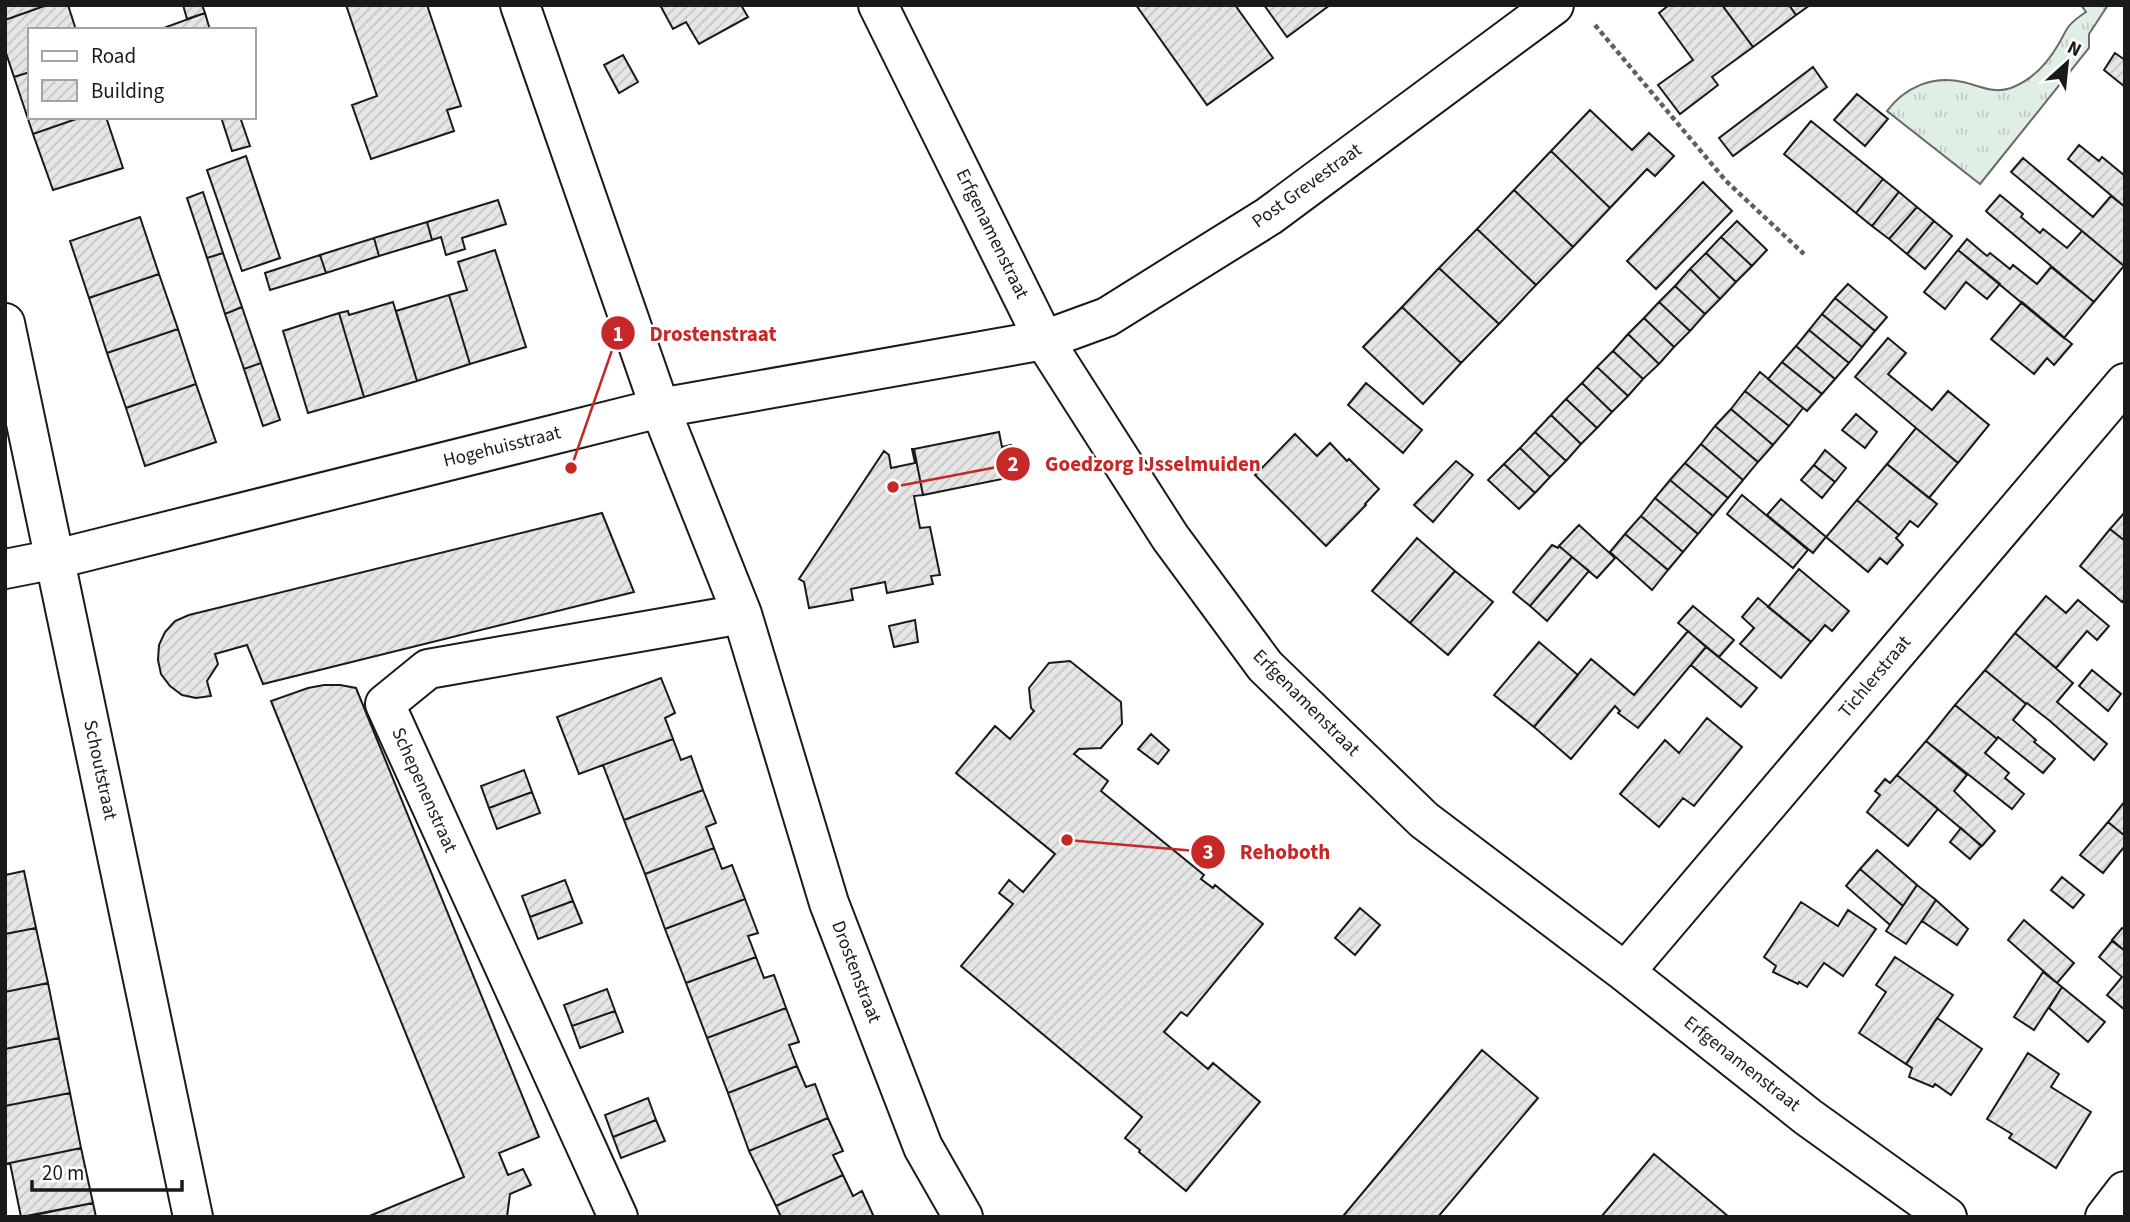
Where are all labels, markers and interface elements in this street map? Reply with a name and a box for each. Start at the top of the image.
legend [28,28,256,119]
north arrow [2032,28,2102,98]
text: N [2062,34,2086,64]
text: Road [91,41,136,71]
text: Building [91,76,165,106]
street label: Post Grevestraat [1247,137,1368,235]
street label: Erfgenamenstraat [949,164,1035,304]
callout: Drostenstraat [600,312,790,354]
text: 1 [612,319,624,349]
text: Drostenstraat [650,319,776,349]
street label: Hogehuisstraat [440,419,564,475]
callout: Goedzorg IJsselmuiden [996,443,1275,485]
text: 2 [1007,449,1019,479]
text: Goedzorg IJsselmuiden [1045,449,1261,479]
street label: Tichlerstraat [1832,630,1918,724]
street label: Erfgenamenstraat [1246,643,1366,763]
street label: Schoutstraat [76,718,124,823]
street label: Schepenenstraat [384,723,464,857]
callout: Rehoboth [1191,831,1344,873]
text: 3 [1202,837,1214,867]
text: Rehoboth [1240,837,1330,867]
street label: Drostenstraat [824,917,888,1027]
street label: Erfgenamenstraat [1678,1010,1807,1119]
scale bar [32,1148,182,1192]
text: 20 m [42,1158,84,1188]

